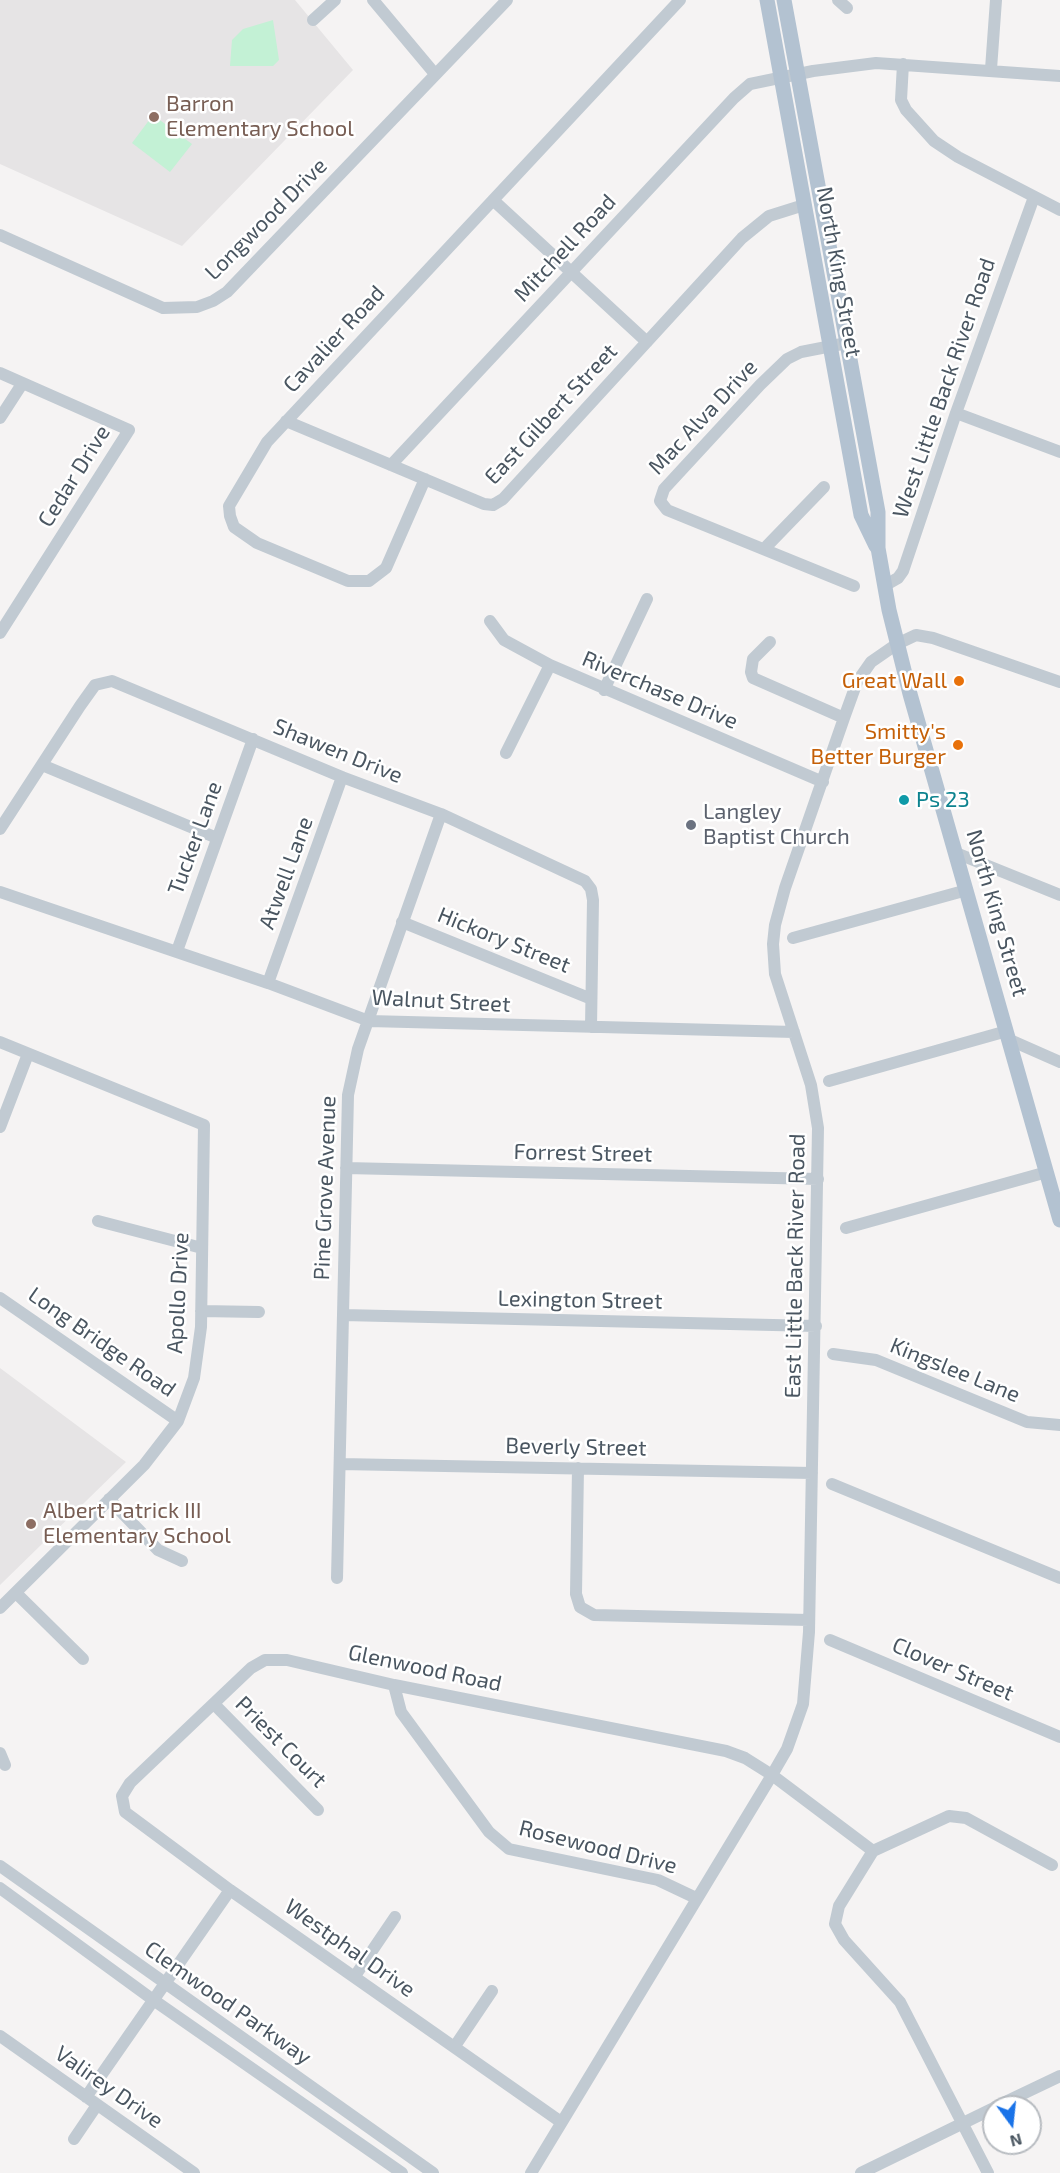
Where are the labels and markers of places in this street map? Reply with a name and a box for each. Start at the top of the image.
place label: Barron Elementary School [166,91,354,142]
marker: Barron Elementary School [147,110,161,124]
place label: Great Wall [842,668,947,694]
marker: Great Wall [952,674,966,688]
place label: Smitty's Better Burger [811,719,946,770]
marker: Smitty's Better Burger [951,738,965,752]
place label: Ps 23 [916,787,970,813]
marker: Ps 23 [897,793,911,807]
place label: Langley Baptist Church [703,799,850,850]
marker: Langley Baptist Church [684,818,698,832]
place label: Albert Patrick III Elementary School [43,1498,231,1550]
marker: Albert Patrick III Elementary School [24,1517,38,1531]

